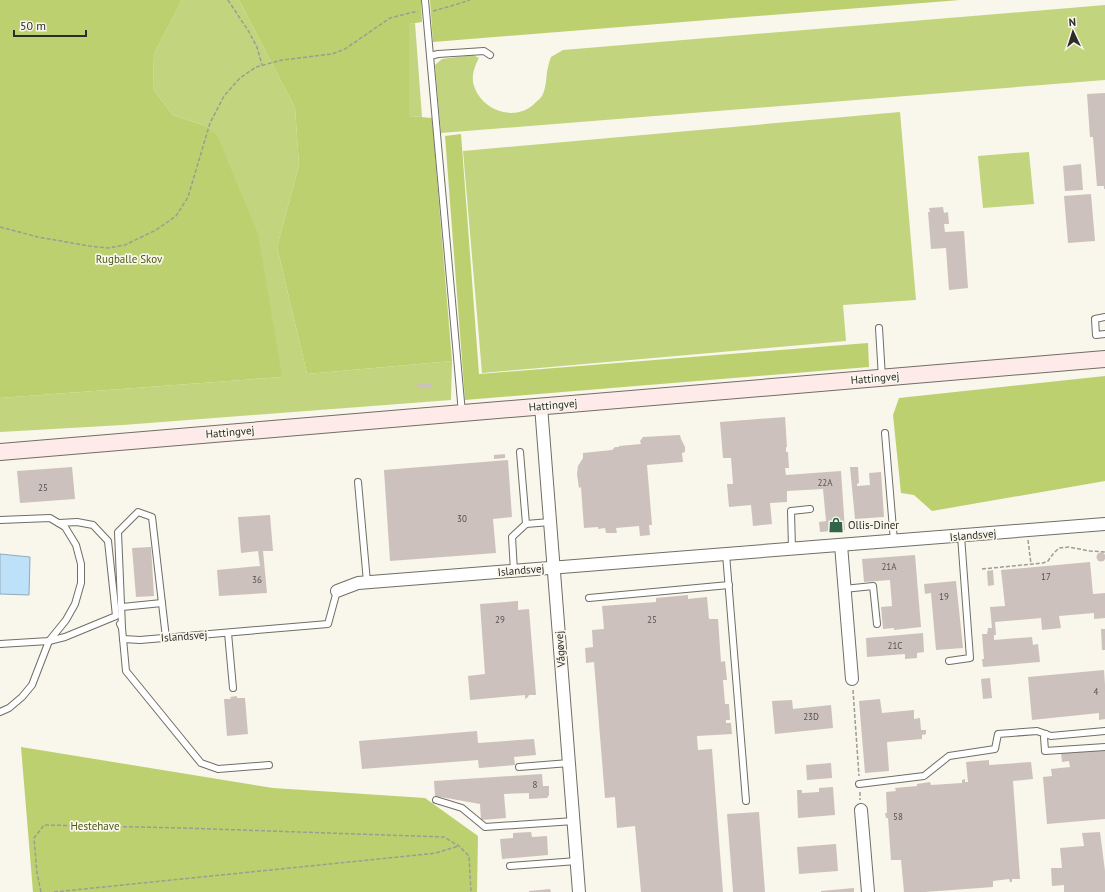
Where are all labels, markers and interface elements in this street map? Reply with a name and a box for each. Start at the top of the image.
scale bar [14,12,86,38]
north arrow [1053,12,1093,52]
text: N [1068,15,1076,29]
text: 50 m [20,18,46,33]
park label: Rugballe Skov [96,252,163,266]
street label: Hattingvej [850,369,900,387]
street label: Hattingvej [528,396,578,414]
street label: Hattingvej [205,423,255,441]
house number: 22A [817,477,833,488]
house number: 25 [38,482,48,493]
house number: 30 [457,513,467,524]
shop icon: Ollis-Diner [827,516,845,534]
place label: Ollis-Diner [848,518,899,532]
street label: Islandsvej [949,526,997,544]
street label: Islandsvej [497,561,545,579]
house number: 21A [881,561,897,572]
house number: 17 [1041,571,1051,582]
house number: 36 [252,574,262,585]
house number: 19 [939,591,949,602]
house number: 29 [495,614,505,625]
house number: 25 [647,614,657,625]
street label: Islandsvej [160,627,208,645]
street label: Vågøvej [552,630,568,669]
house number: 21C [888,640,902,651]
house number: 4 [1094,686,1099,697]
house number: 23D [803,711,819,722]
house number: 8 [533,779,538,790]
house number: 58 [893,811,903,822]
park label: Hestehave [70,819,120,833]

